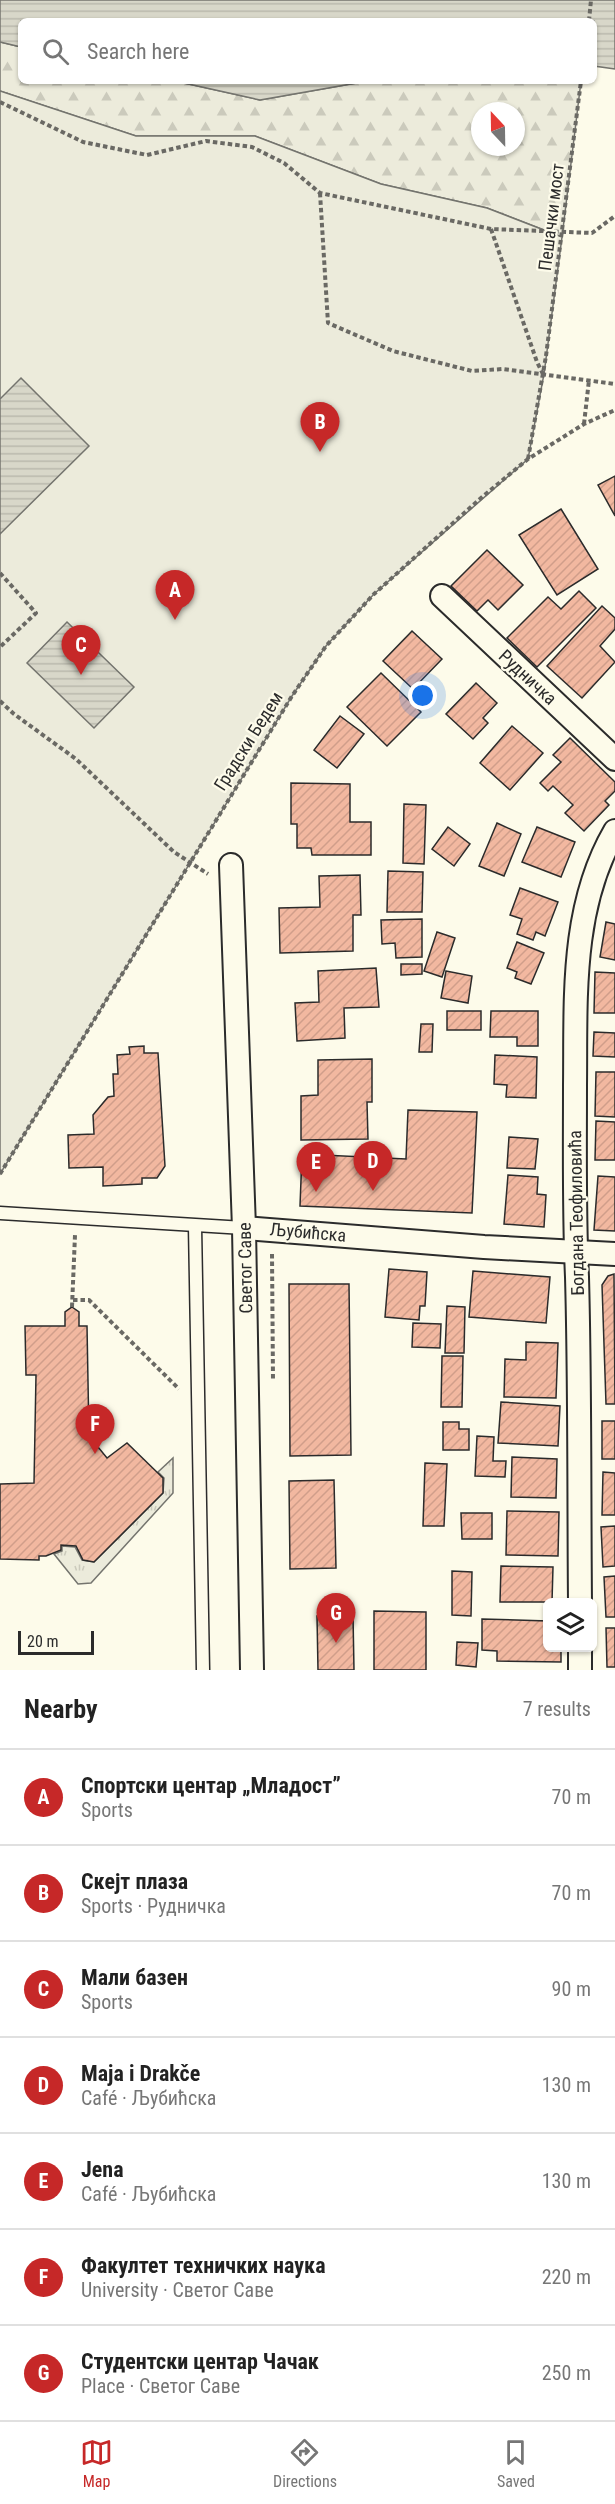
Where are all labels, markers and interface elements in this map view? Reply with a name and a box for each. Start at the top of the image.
search box [18,18,597,84]
icon: search [39,35,72,68]
text: Search here [87,39,189,64]
north arrow [471,102,525,156]
street label: Пешачки мост [534,162,568,272]
pin: B [300,402,340,452]
pin: A [156,570,195,620]
pin: C [62,626,100,675]
street label: Рудничка [495,645,561,709]
your location [408,681,437,710]
street label: Градски Бедем [209,688,287,794]
street label: Богдана Теофиловића [564,1130,588,1296]
pin: E [296,1142,336,1192]
pin: D [354,1142,392,1191]
street label: Љубићска [269,1218,347,1246]
street label: Светог Саве [234,1222,256,1314]
pin: F [76,1404,115,1454]
pin: G [316,1594,356,1643]
map controls [543,1598,597,1652]
button: layers [543,1598,597,1652]
scale bar [18,1628,94,1656]
text: 20 m [27,1632,59,1651]
text: Nearby [24,1694,98,1724]
text: 7 results [523,1697,591,1721]
text: Спортски центар „Младост” [81,1773,341,1798]
text: A [38,1785,49,1809]
text: 70 m [552,1785,591,1809]
text: Sports [81,1798,133,1822]
text: Скејт плаза [81,1869,188,1894]
text: B [38,1881,49,1905]
text: 70 m [552,1881,591,1905]
text: Sports · Рудничка [81,1894,226,1918]
text: Мали базен [81,1965,188,1990]
text: C [38,1977,49,2001]
text: 90 m [552,1977,591,2001]
text: Sports [81,1990,133,2014]
text: Maja i Drakče [81,2061,200,2086]
text: D [38,2073,49,2097]
text: 130 m [542,2073,591,2097]
text: Café · Љубићска [81,2086,216,2110]
text: Jena [81,2157,124,2182]
text: E [39,2169,48,2193]
text: 130 m [542,2169,591,2193]
text: Café · Љубићска [81,2182,216,2206]
text: Факултет техничких наука [81,2253,326,2278]
text: F [39,2265,48,2289]
text: 220 m [542,2265,591,2289]
text: University · Светог Саве [81,2278,274,2302]
text: Студентски центар Чачак [81,2349,319,2374]
text: G [38,2361,49,2385]
text: 250 m [542,2361,591,2385]
text: Place · Светог Саве [81,2374,240,2398]
tab: Map [80,2436,113,2491]
tab: Directions [273,2436,337,2491]
tab: Saved [497,2436,535,2491]

